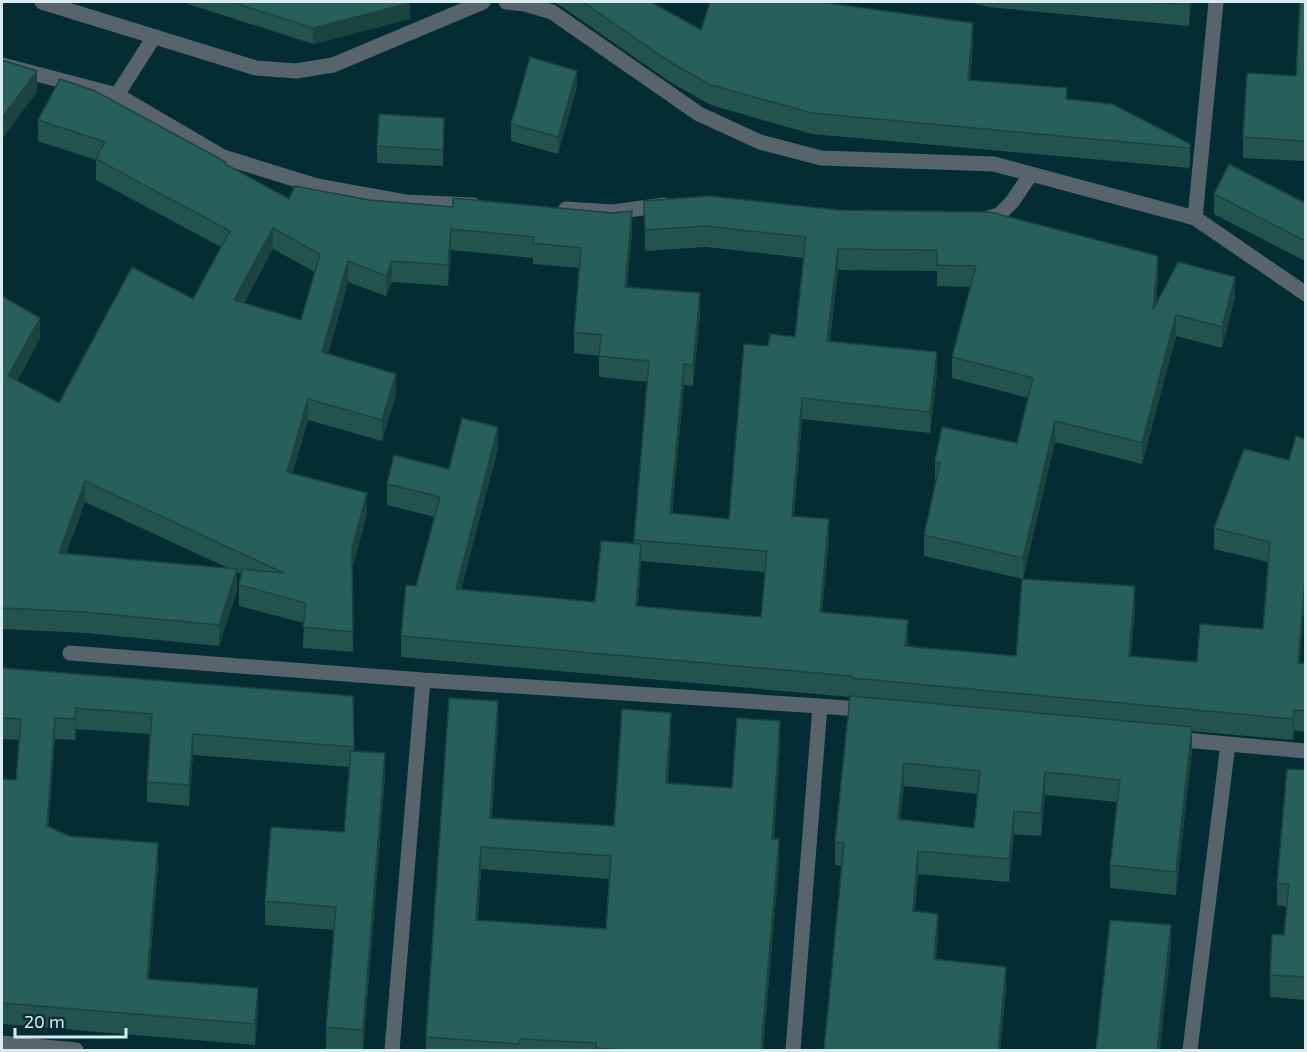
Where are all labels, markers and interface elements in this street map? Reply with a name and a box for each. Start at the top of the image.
scale bar [15,1001,126,1039]
text: 20 m [24,1010,65,1032]

